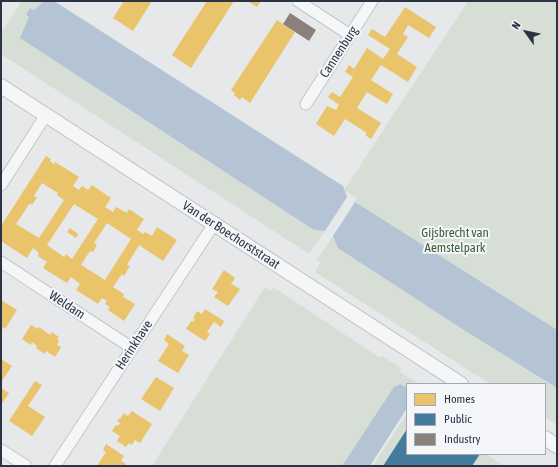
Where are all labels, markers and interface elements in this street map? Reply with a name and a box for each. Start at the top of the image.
north arrow [506,12,546,52]
text: N [509,19,523,31]
street label: Cannenburg [317,23,361,81]
street label: Van der Boechorststraat [179,198,283,272]
park label: Gijsbrecht van Aemstelpark [421,225,489,256]
street label: Weldam [46,288,88,322]
street label: Herinkhave [112,317,156,373]
legend [406,383,546,455]
text: Homes [444,392,475,406]
text: Public [444,412,472,426]
text: Industry [444,432,481,446]

